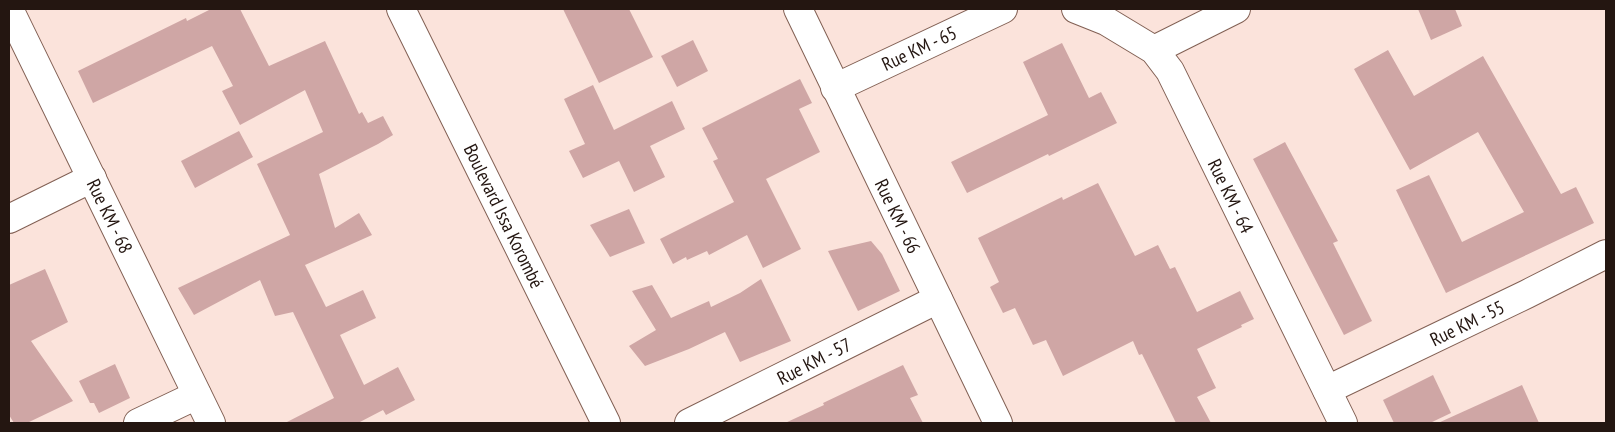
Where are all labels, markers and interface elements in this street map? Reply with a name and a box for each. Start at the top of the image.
street label: Rue KM - 65 [878,20,960,76]
street label: Boulevard Issa Korombé [459,140,549,292]
street label: Rue KM - 64 [1203,155,1260,238]
street label: Rue KM - 68 [82,175,138,257]
street label: Rue KM - 66 [870,175,926,257]
street label: Rue KM - 55 [1426,295,1508,351]
street label: Rue KM - 57 [773,332,855,390]

